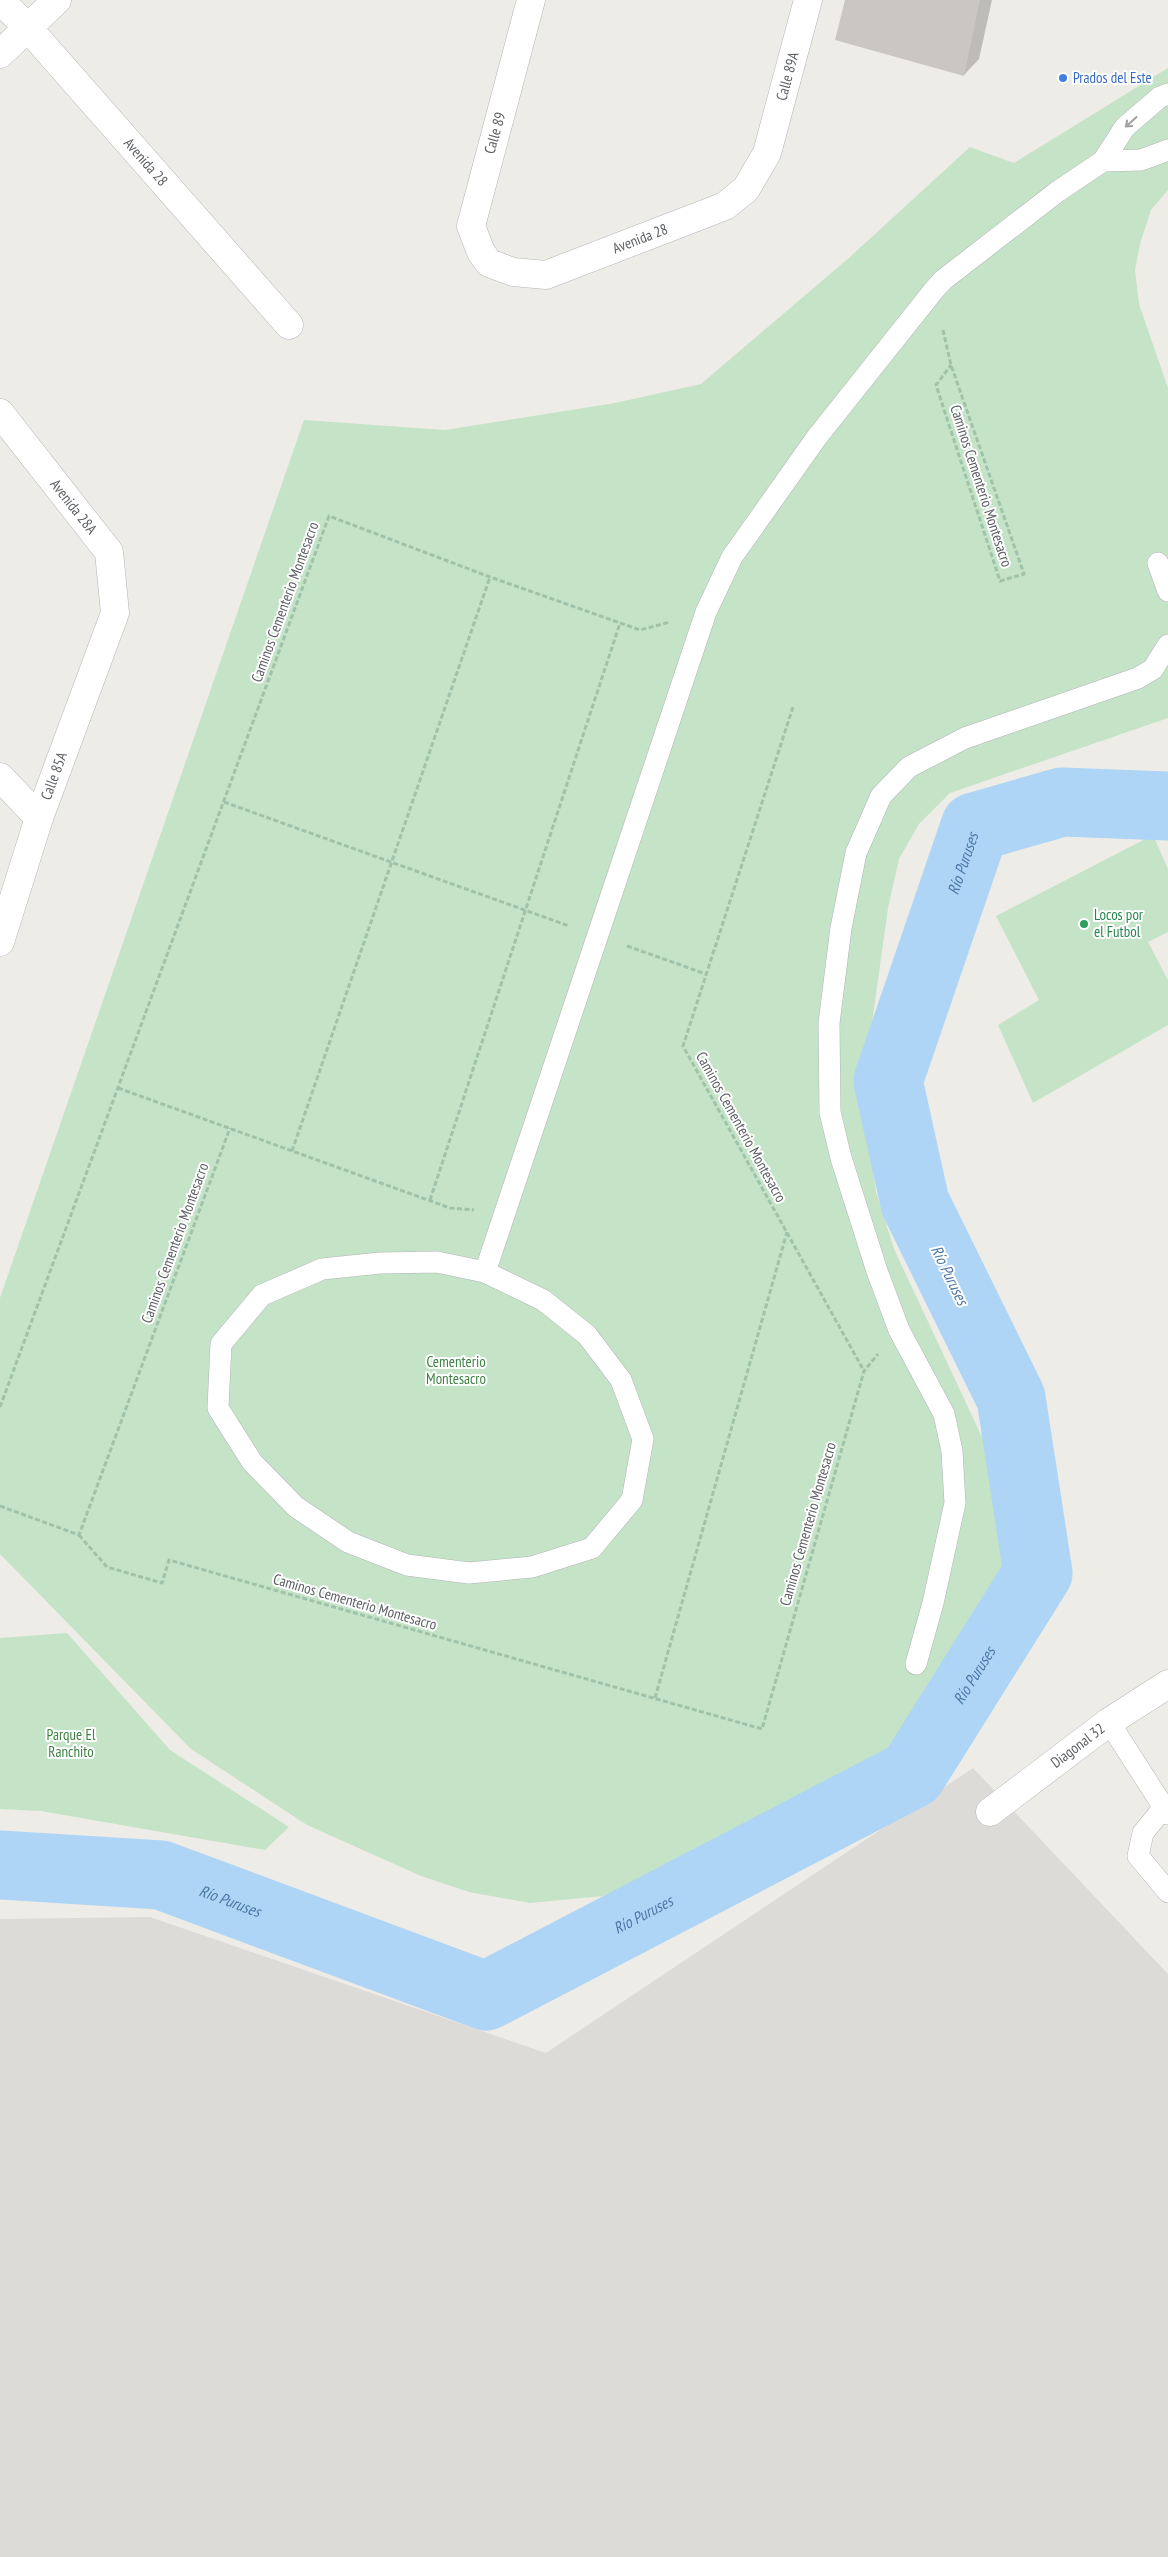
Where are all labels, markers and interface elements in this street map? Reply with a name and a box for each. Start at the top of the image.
street label: Calle 89A [771,49,803,103]
place label: Prados del Este [1073,68,1152,87]
marker: Prados del Este [1057,72,1069,84]
street label: Calle 89 [480,110,510,156]
one-way arrow [1124,117,1137,128]
street label: Avenida 28 [120,134,172,190]
street label: Avenida 28 [610,219,670,257]
street label: Caminos Cementerio Montesacro [946,402,1017,569]
street label: Avenida 28A [46,475,102,538]
street label: Caminos Cementerio Montesacro [247,519,322,685]
street label: Calle 85A [36,748,71,802]
water label: Río Puruses [943,828,983,897]
place label: Locos por el Futbol [1094,905,1144,941]
marker: Locos por el Futbol [1078,918,1090,930]
street label: Caminos Cementerio Montesacro [692,1048,791,1205]
street label: Caminos Cementerio Montesacro [137,1160,212,1326]
water label: Río Puruses [927,1242,974,1310]
park label: Cementerio Montesacro [426,1352,486,1388]
street label: Caminos Cementerio Montesacro [775,1440,840,1608]
street label: Caminos Cementerio Montesacro [271,1569,439,1634]
water label: Río Puruses [948,1641,1000,1708]
street label: Diagonal 32 [1047,1719,1108,1772]
park label: Parque El Ranchito [47,1725,96,1761]
water label: Río Puruses [197,1880,265,1922]
water label: Río Puruses [610,1890,677,1938]

